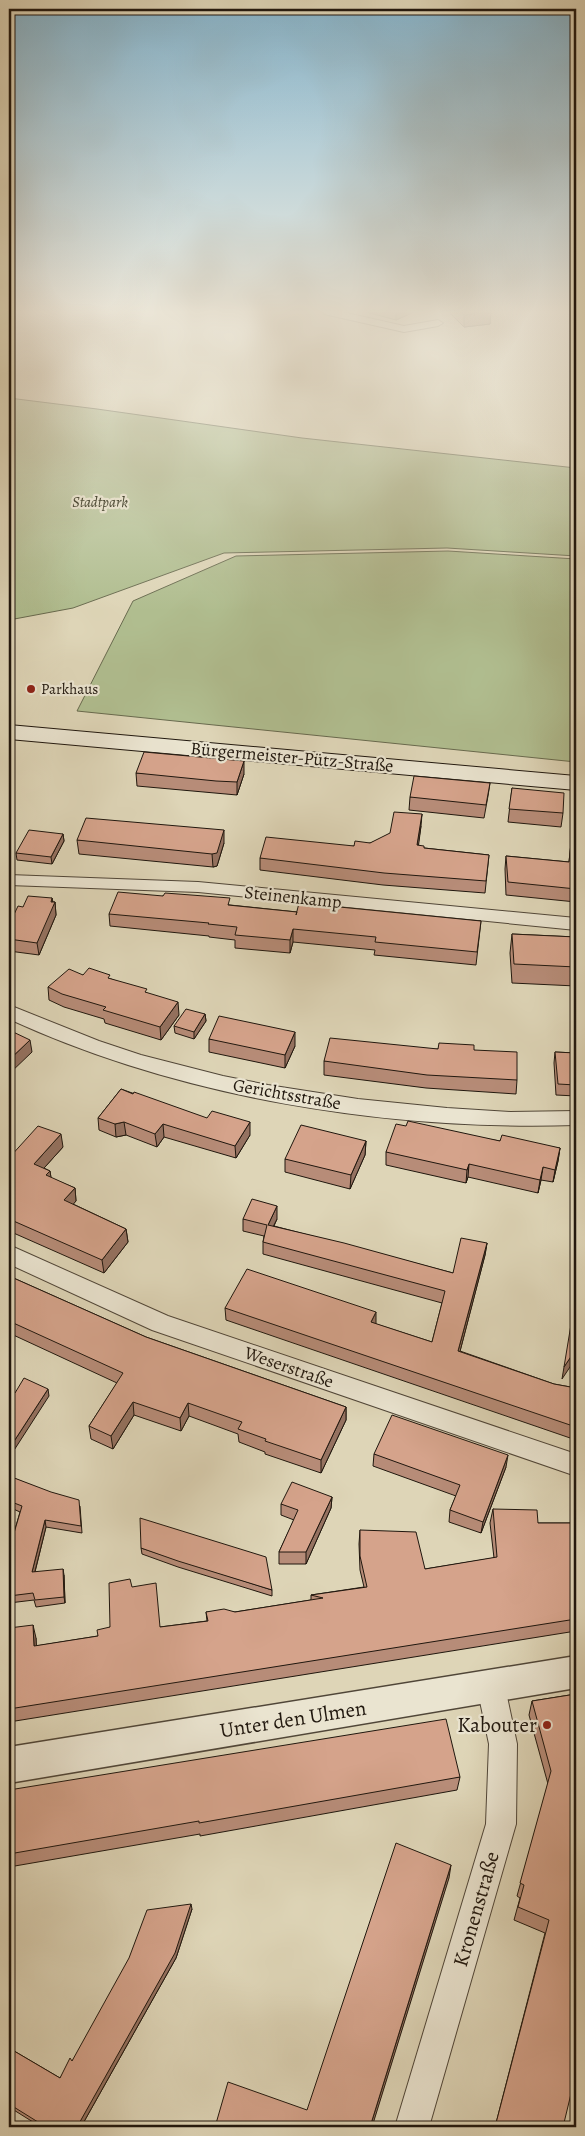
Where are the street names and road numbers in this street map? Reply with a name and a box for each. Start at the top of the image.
street label: Bürgermeister-Pütz-Straße [190,736,394,778]
street label: Steinenkamp [243,880,343,914]
street label: Gerichtsstraße [231,1073,343,1115]
street label: Weserstraße [240,1340,337,1393]
street label: Unter den Ulmen [218,1694,368,1744]
street label: Kronenstraße [446,1848,506,1970]

